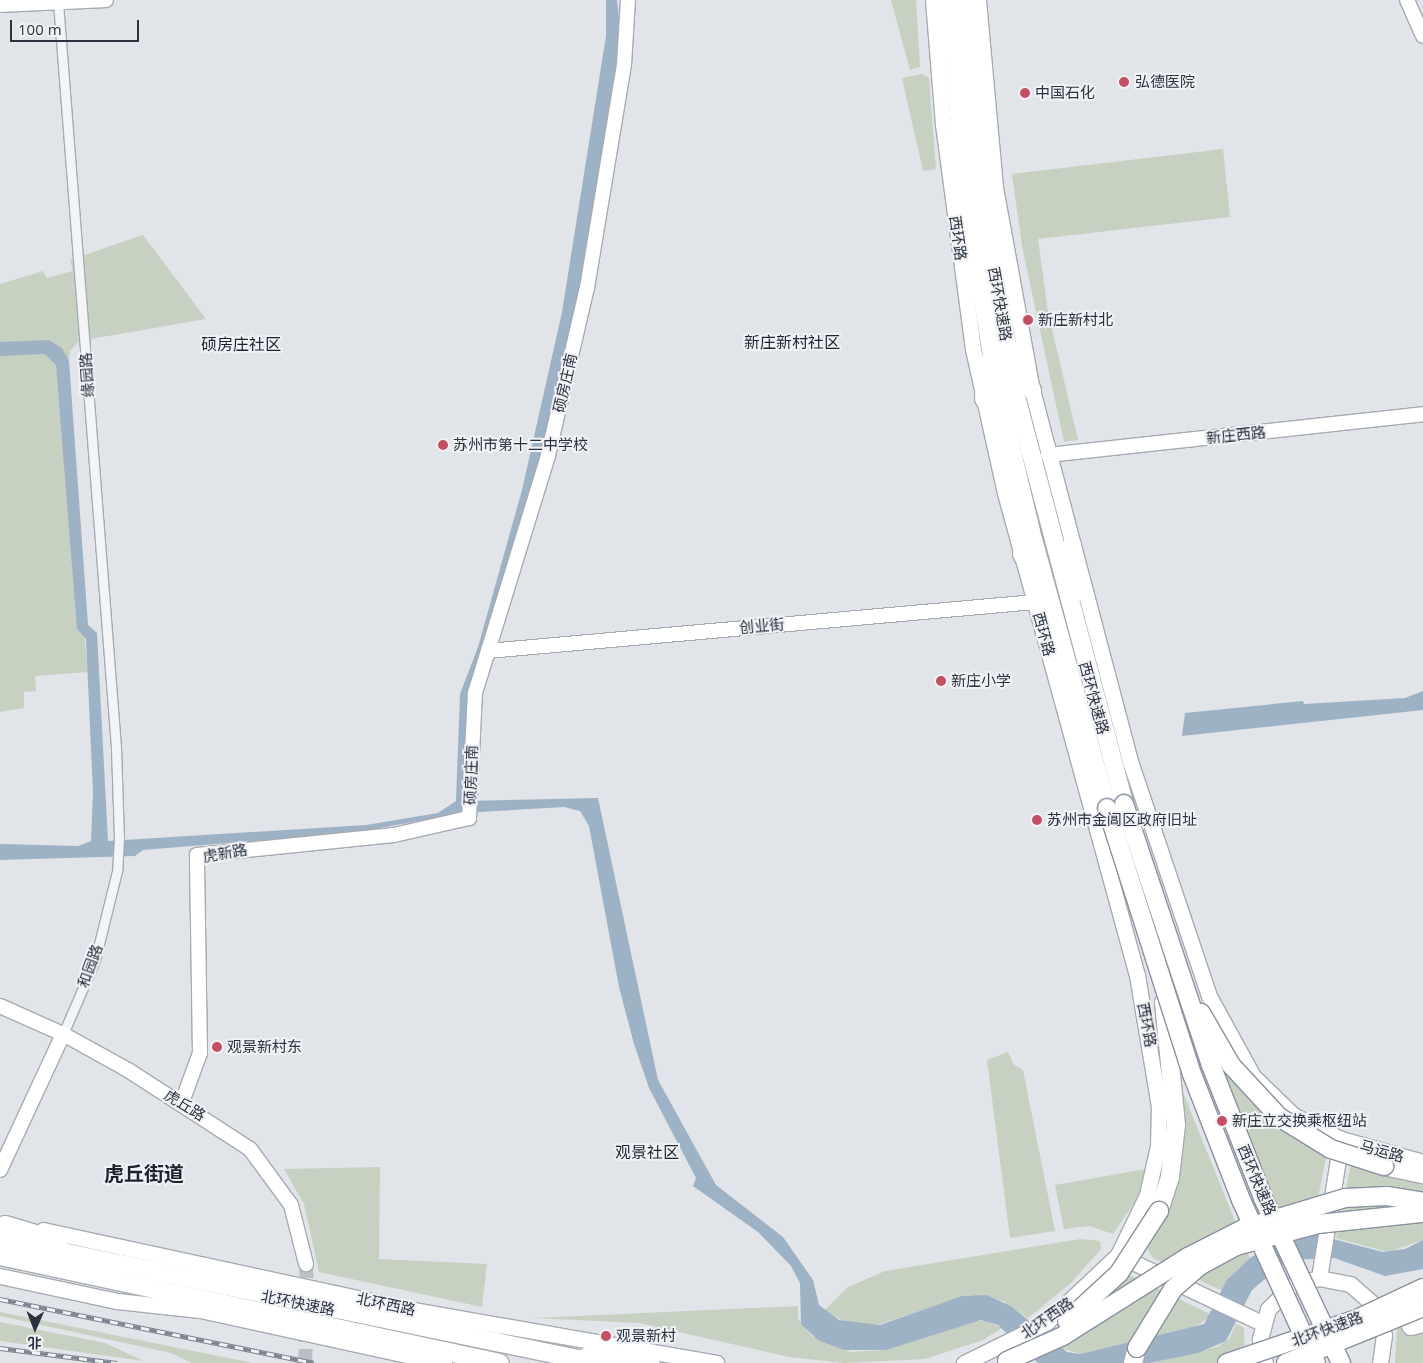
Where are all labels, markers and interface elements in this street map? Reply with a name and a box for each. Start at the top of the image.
scale bar [12,10,141,42]
text: 100 m [18,19,62,39]
place label: 弘德医院 [1135,73,1195,91]
marker: 弘德医院 [1117,75,1131,89]
place label: 中国石化 [1035,84,1095,102]
marker: 中国石化 [1019,87,1031,99]
street label: 西环路 [946,214,970,262]
street label: 西环快速路 [985,266,1015,342]
place label: 新庄新村北 [1038,311,1113,329]
marker: 新庄新村北 [1022,314,1034,326]
district label: 新庄新村社区 [744,332,840,352]
district label: 硕房庄社区 [201,334,281,354]
street label: 缘园路 [76,352,98,398]
street label: 硕房庄南 [549,352,581,414]
street label: 新庄西路 [1205,423,1267,447]
place label: 苏州市第十二中学校 [453,436,588,454]
marker: 苏州市第十二中学校 [437,439,449,451]
street label: 西环路 [1029,610,1059,658]
street label: 创业街 [739,615,785,637]
street label: 西环快速路 [1076,659,1112,737]
place label: 新庄小学 [951,672,1011,690]
marker: 新庄小学 [935,675,947,687]
street label: 硕房庄南 [461,745,481,805]
place label: 苏州市金阊区政府旧址 [1047,811,1197,829]
marker: 苏州市金阊区政府旧址 [1031,814,1043,826]
street label: 虎新路 [201,840,249,866]
street label: 和园路 [74,942,106,990]
street label: 西环路 [1134,1001,1160,1049]
place label: 观景新村东 [227,1038,302,1056]
marker: 观景新村东 [211,1041,223,1053]
street label: 虎丘路 [161,1085,209,1125]
place label: 新庄立交换乘枢纽站 [1232,1112,1367,1130]
marker: 新庄立交换乘枢纽站 [1216,1115,1228,1127]
street label: 马运路 [1358,1136,1406,1166]
district label: 观景社区 [615,1142,679,1162]
street label: 西环快速路 [1234,1142,1280,1218]
district label: 虎丘街道 [104,1161,184,1185]
street label: 北环快速路 [259,1287,337,1319]
street label: 北环西路 [355,1289,417,1319]
street label: 北环西路 [1017,1293,1077,1343]
north arrow [10,1303,60,1353]
street label: 北环快速路 [1289,1308,1365,1350]
place label: 观景新村 [616,1327,676,1345]
marker: 观景新村 [600,1330,612,1342]
text: 北 [28,1334,42,1353]

